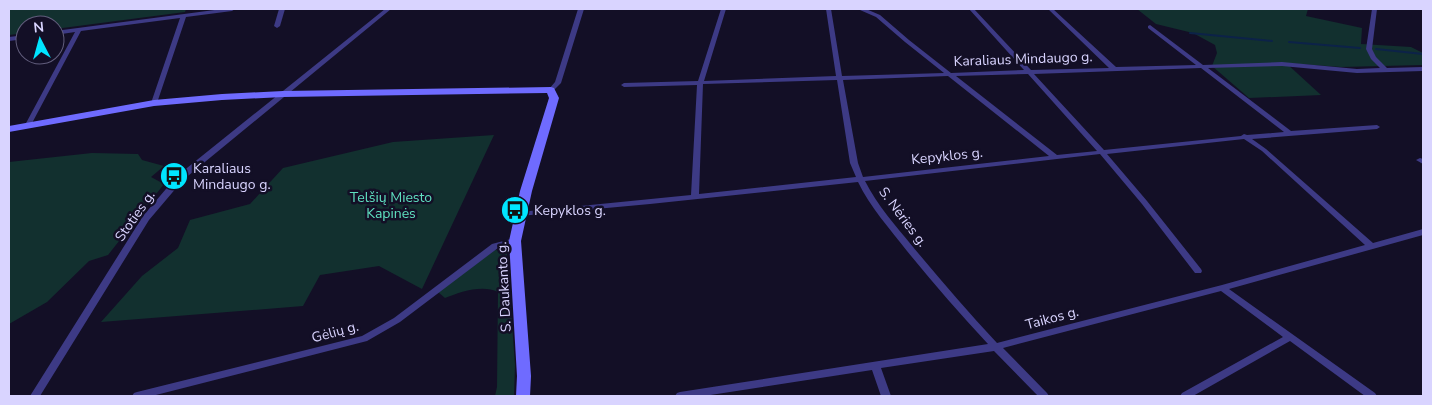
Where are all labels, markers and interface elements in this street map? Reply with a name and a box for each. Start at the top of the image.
north arrow [15,15,65,65]
text: N [32,18,45,38]
street label: Karaliaus Mindaugo g. [953,47,1093,71]
street label: Kepyklos g. [910,143,984,169]
place label: Karaliaus Mindaugo g. [193,159,271,194]
bus stop icon: Karaliaus Mindaugo g. [159,161,189,191]
street label: S. Nėries g. [874,183,932,251]
street label: Stoties g. [110,187,160,245]
park label: Telšių Miesto Kapinės [350,188,432,223]
bus stop icon: Kepyklos g. [500,195,530,225]
place label: Kepyklos g. [534,201,606,220]
street label: S. Daukanto g. [492,241,516,333]
street label: Taikos g. [1023,302,1081,334]
street label: Gėlių g. [309,317,361,347]

